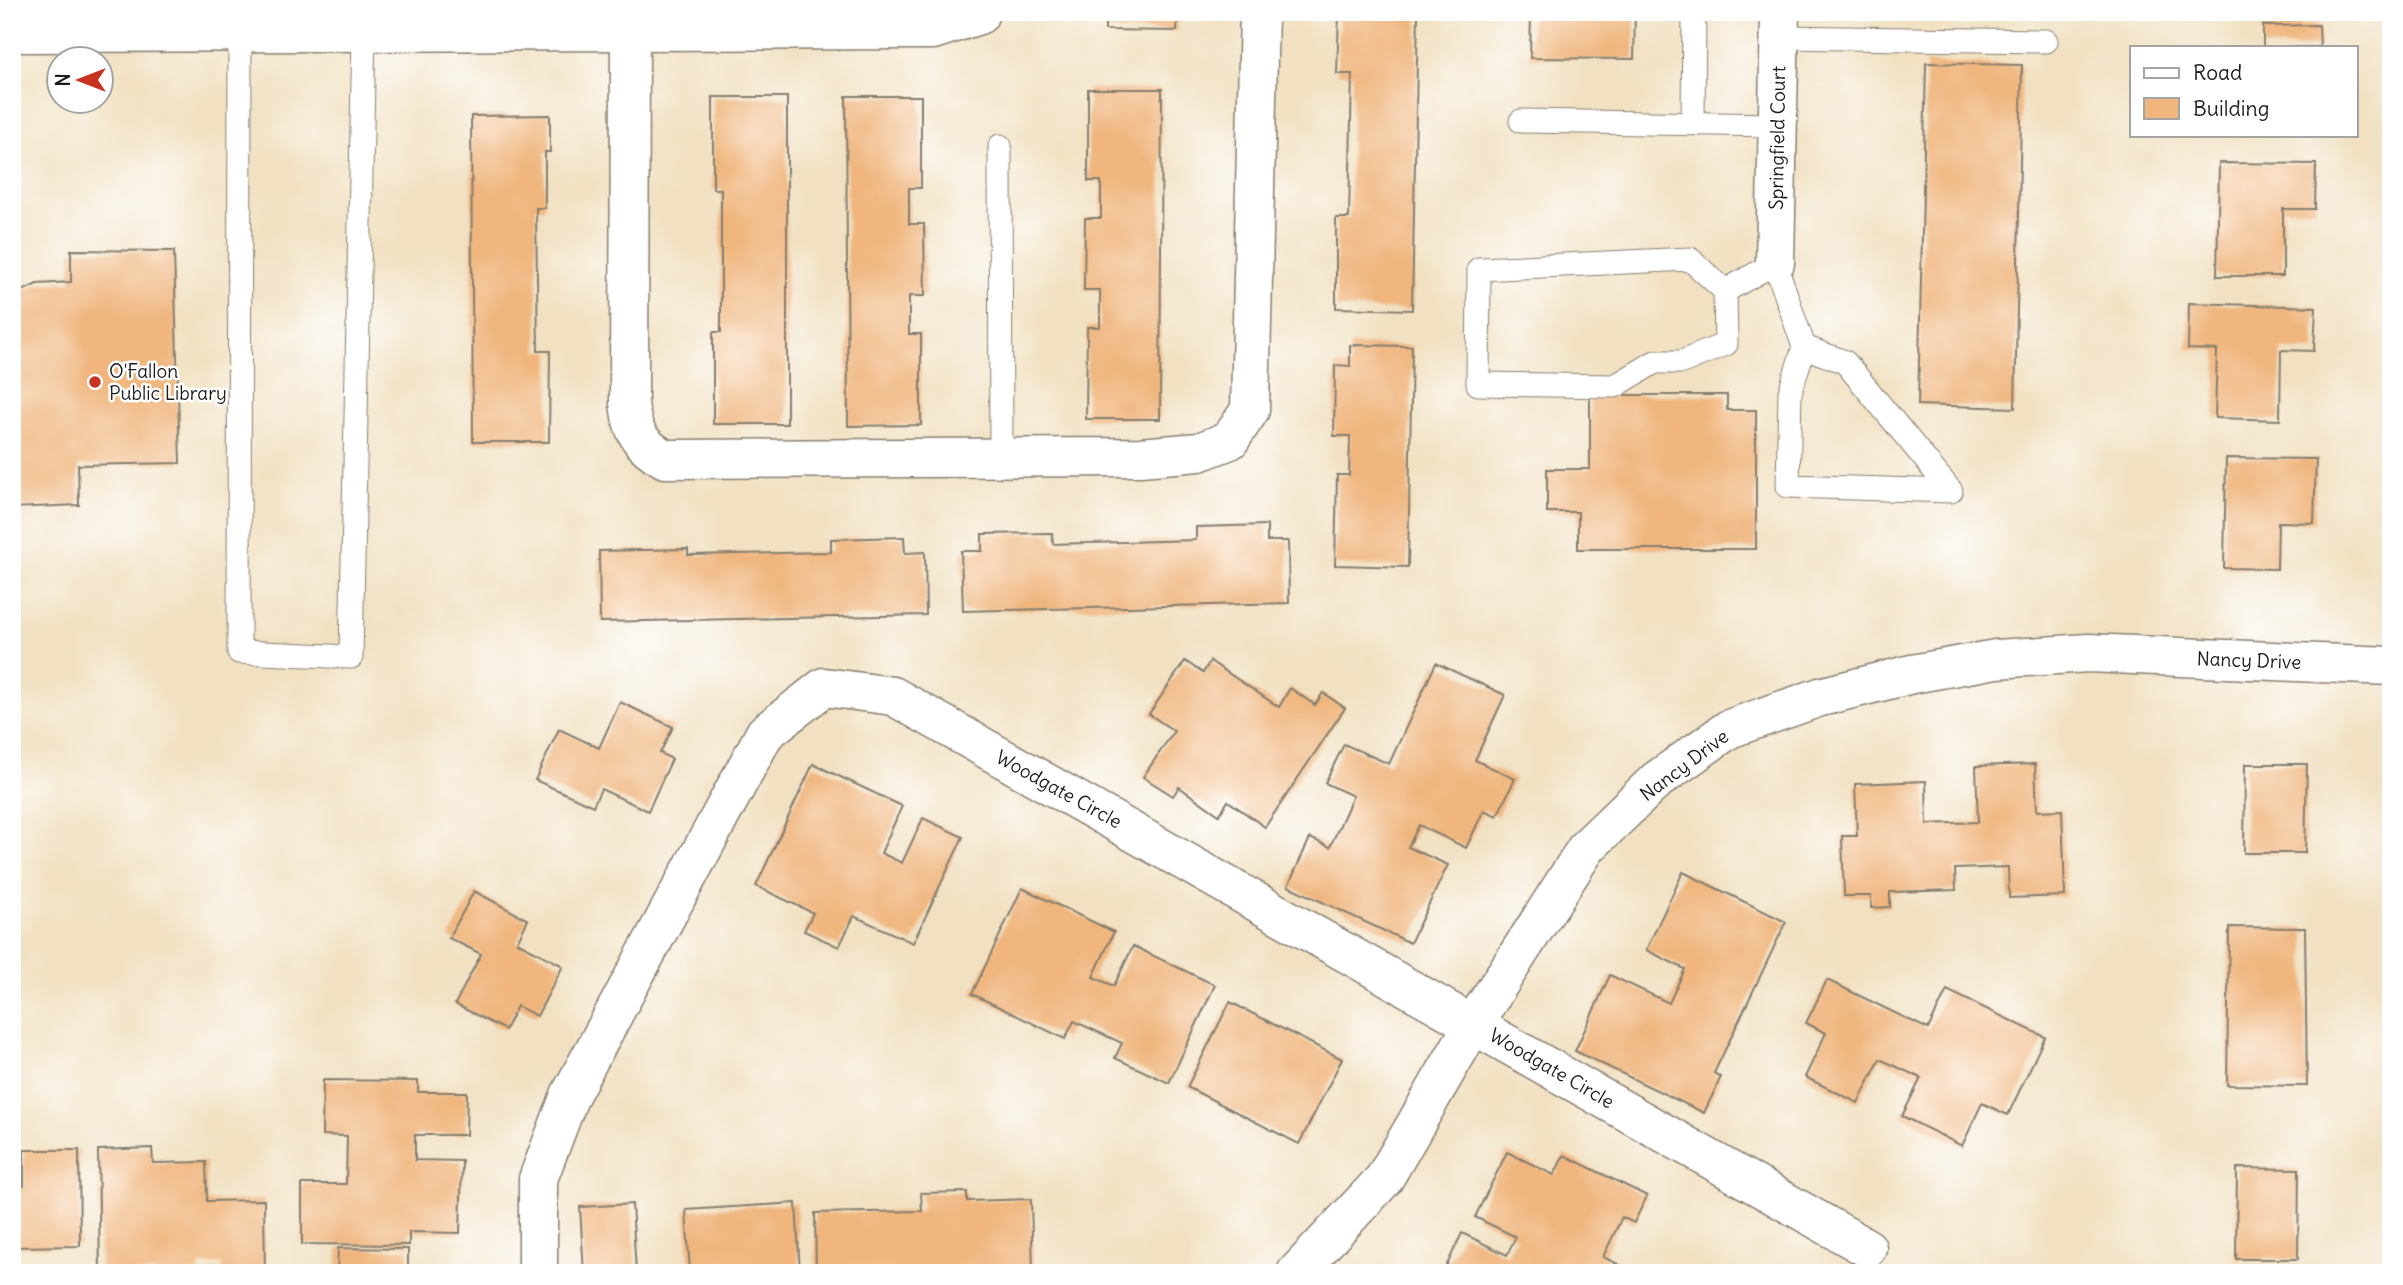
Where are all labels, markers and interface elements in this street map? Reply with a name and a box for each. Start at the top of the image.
north arrow [46,46,116,116]
legend [2130,46,2358,136]
text: Road [2193,59,2242,86]
street label: Springfield Court [1764,66,1790,210]
text: N [51,73,75,87]
text: Building [2193,95,2269,122]
place label: O'Fallon Public Library [109,359,227,405]
marker: O'Fallon Public Library [87,374,103,390]
street label: Nancy Drive [2196,646,2302,674]
street label: Nancy Drive [1635,724,1733,806]
street label: Woodgate Circle [992,745,1126,833]
street label: Woodgate Circle [1485,1023,1619,1113]

